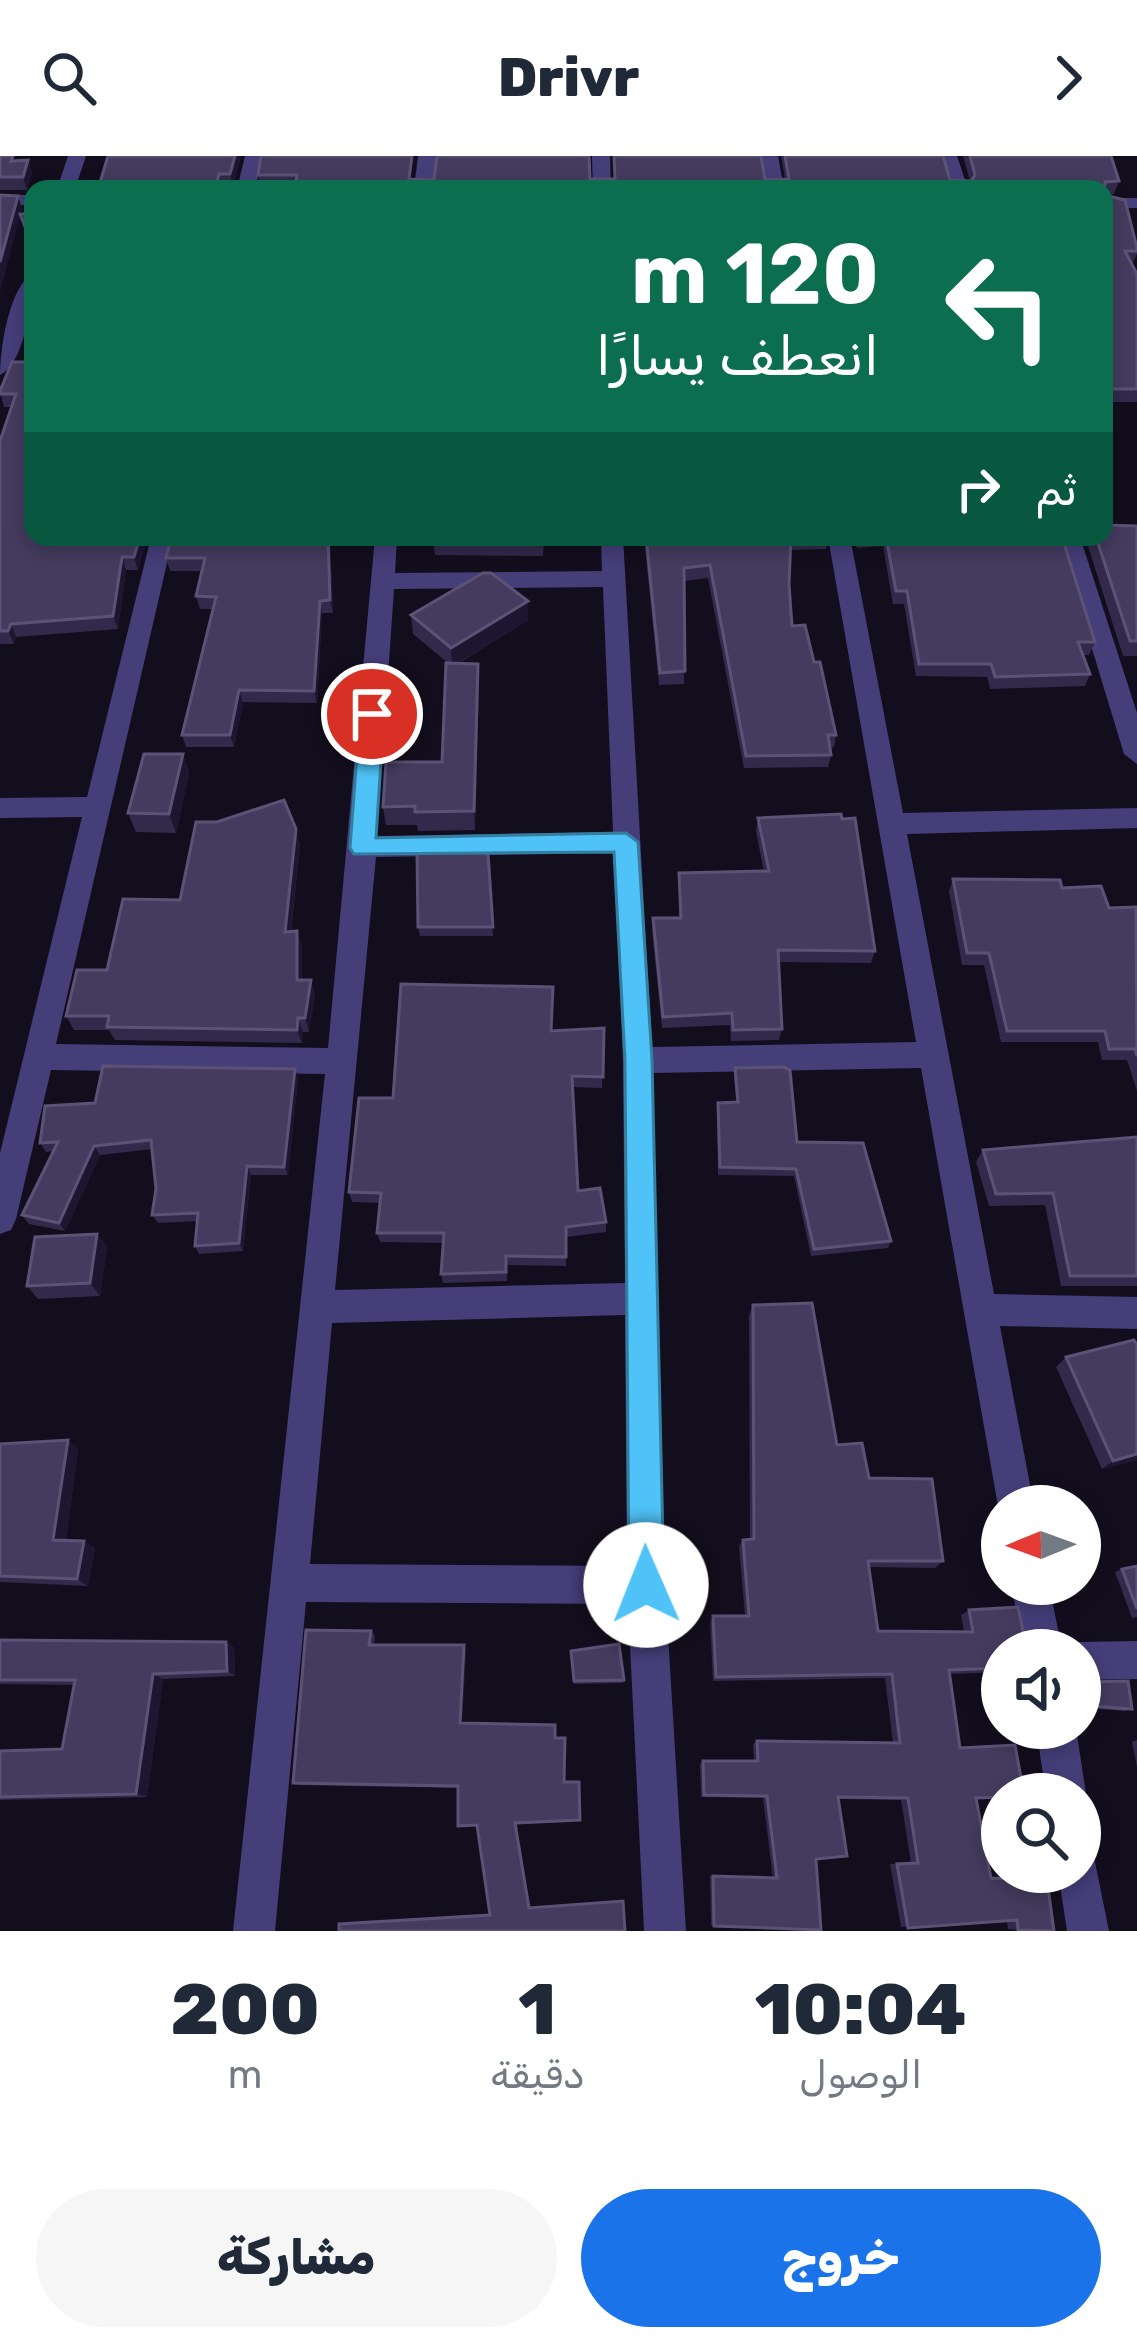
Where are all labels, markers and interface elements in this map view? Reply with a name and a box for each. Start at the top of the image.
icon: search [36,45,102,111]
icon: forward [1035,45,1101,111]
text: Drivr [498,46,639,110]
text: 120 m [631,224,879,324]
icon: left [921,228,1077,384]
text: انعطف يسارًا [596,325,879,389]
icon: right [945,456,1011,522]
text: ثم [1035,463,1077,516]
pin [321,663,423,765]
icon: arrive [339,681,405,747]
north arrow [981,1485,1101,1605]
map controls [981,1485,1101,1893]
position arrow [583,1522,709,1648]
button: sound [981,1629,1101,1749]
button: search [981,1773,1101,1893]
text: 200 [170,1967,320,2052]
text: 1 [518,1967,556,2052]
text: 10:04 [755,1967,967,2052]
text: m [228,2052,262,2098]
text: دقيقة [490,2052,584,2098]
text: الوصول [799,2052,922,2098]
button: مشاركة [36,2189,557,2327]
button: خروج [581,2189,1101,2327]

